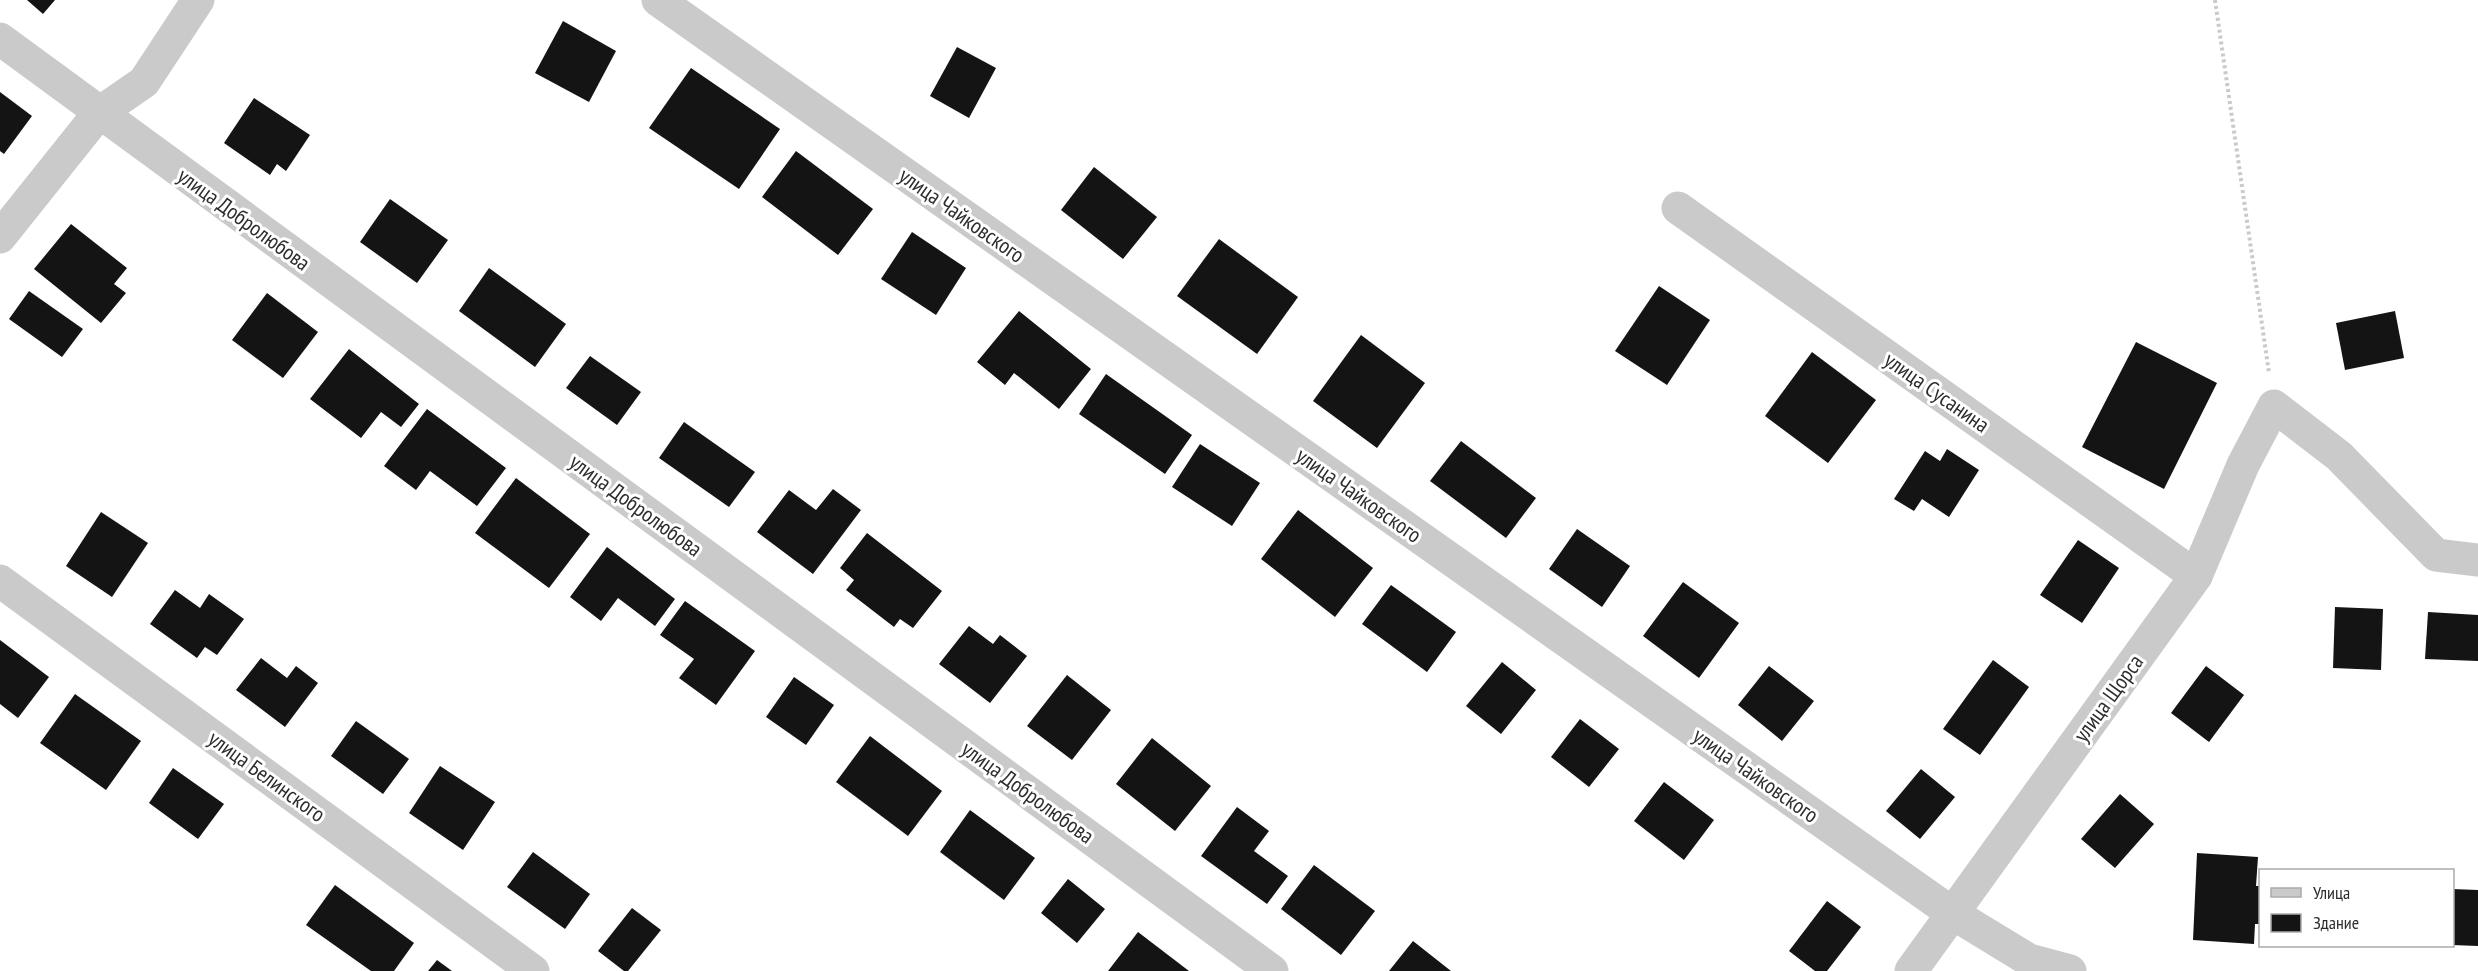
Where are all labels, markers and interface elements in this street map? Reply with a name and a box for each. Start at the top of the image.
street label: улица Добролюбова [172,161,316,277]
street label: улица Чайковского [894,161,1030,269]
street label: улица Сусанина [1879,346,1995,438]
street label: улица Чайковского [1291,441,1427,549]
street label: улица Добролюбова [564,447,708,563]
street label: улица Щорса [2067,649,2149,747]
street label: улица Чайковского [1688,721,1824,829]
street label: улица Белинского [203,724,331,828]
street label: улица Добролюбова [956,734,1100,850]
legend [2259,869,2454,947]
text: Улица [2313,881,2350,904]
text: Здание [2313,911,2359,934]

